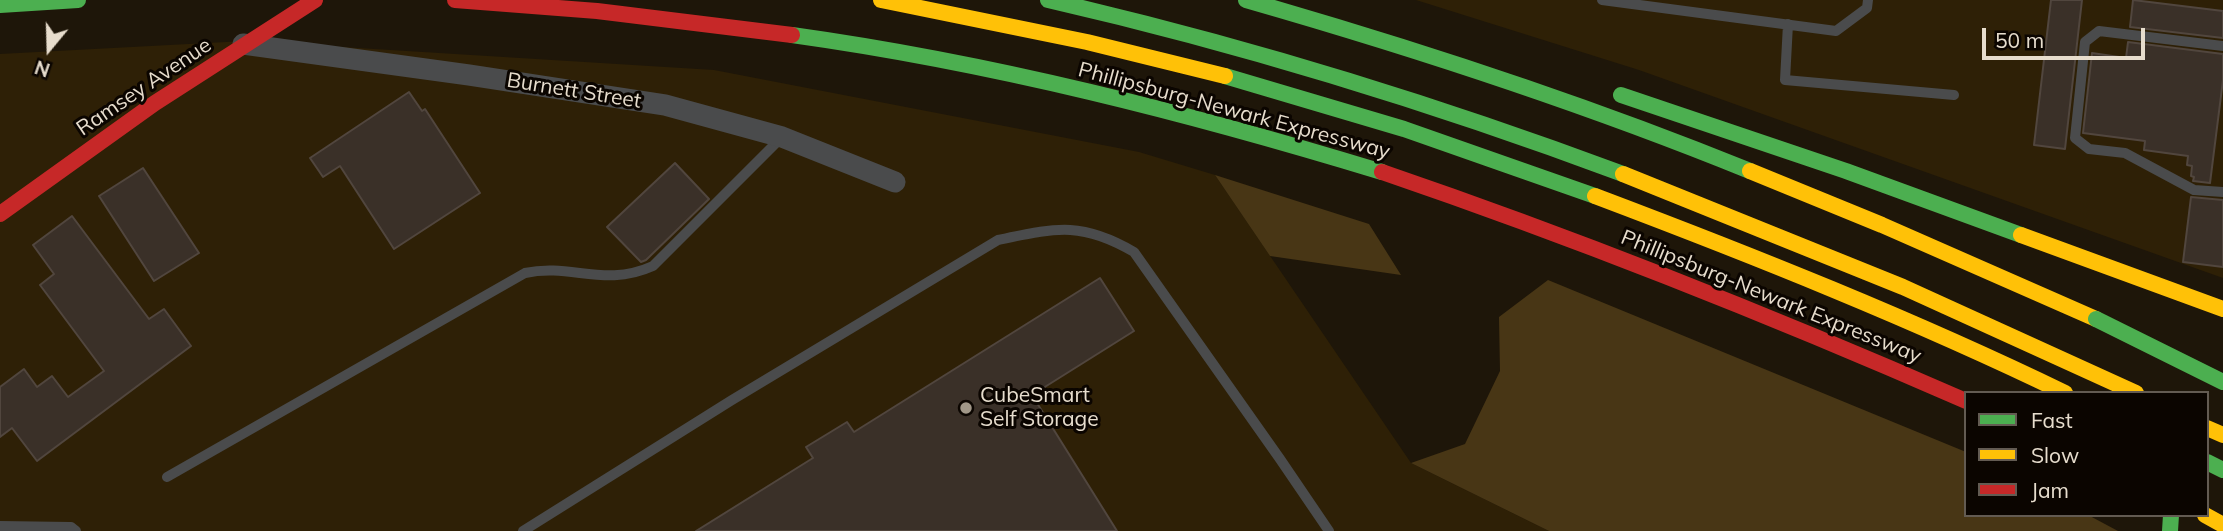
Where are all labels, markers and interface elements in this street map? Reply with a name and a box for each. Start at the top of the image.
north arrow [14,14,84,84]
scale bar [1985,14,2148,58]
text: 50 m [1995,27,2044,53]
street label: Ramsey Avenue [72,33,216,141]
text: N [31,55,53,83]
street label: Phillipsburg-Newark Expressway [1075,57,1393,165]
street label: Burnett Street [505,68,643,114]
street label: Phillipsburg-Newark Expressway [1617,225,1925,369]
place label: CubeSmart Self Storage [980,383,1099,433]
legend [1964,391,2209,517]
marker: CubeSmart Self Storage [958,400,974,416]
text: Fast [2031,407,2073,433]
text: Slow [2031,442,2079,468]
text: Jam [2031,477,2069,503]

